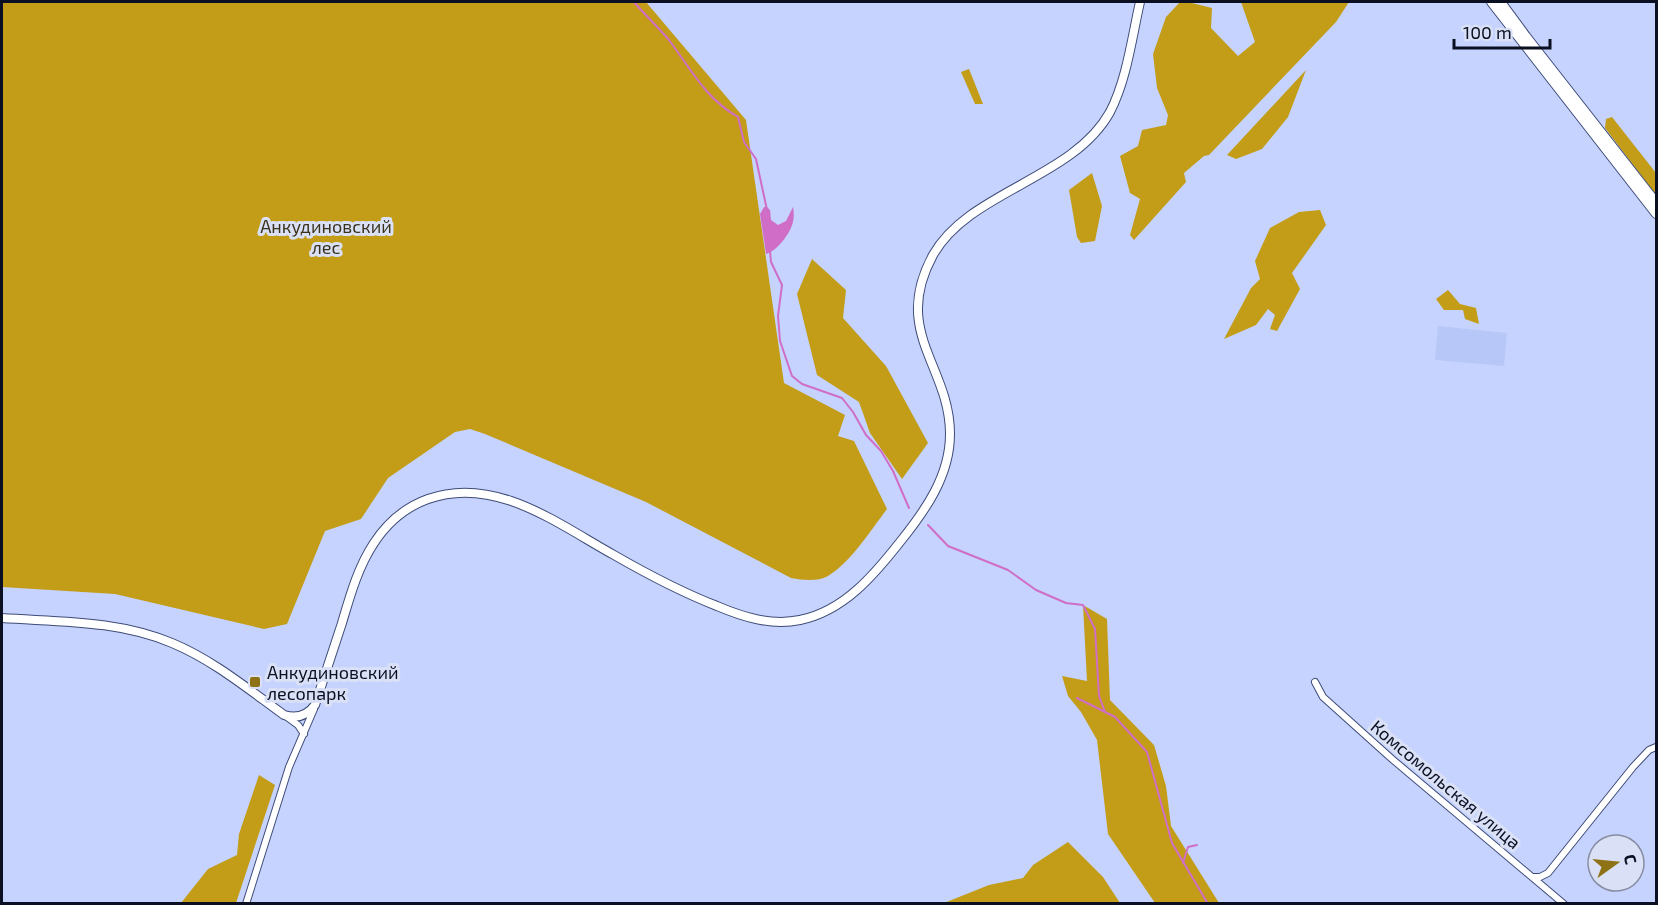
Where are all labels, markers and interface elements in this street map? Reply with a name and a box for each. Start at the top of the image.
scale bar [1454,12,1550,50]
text: 100 m [1463,21,1512,43]
park label: Анкудиновский лес [260,215,392,258]
place label: Анкудиновский лесопарк [267,661,399,704]
marker: Анкудиновский лесопарк [248,675,262,689]
street label: Комсомольская улица [1367,715,1525,853]
north arrow [1586,833,1646,893]
text: С [1621,852,1641,866]

